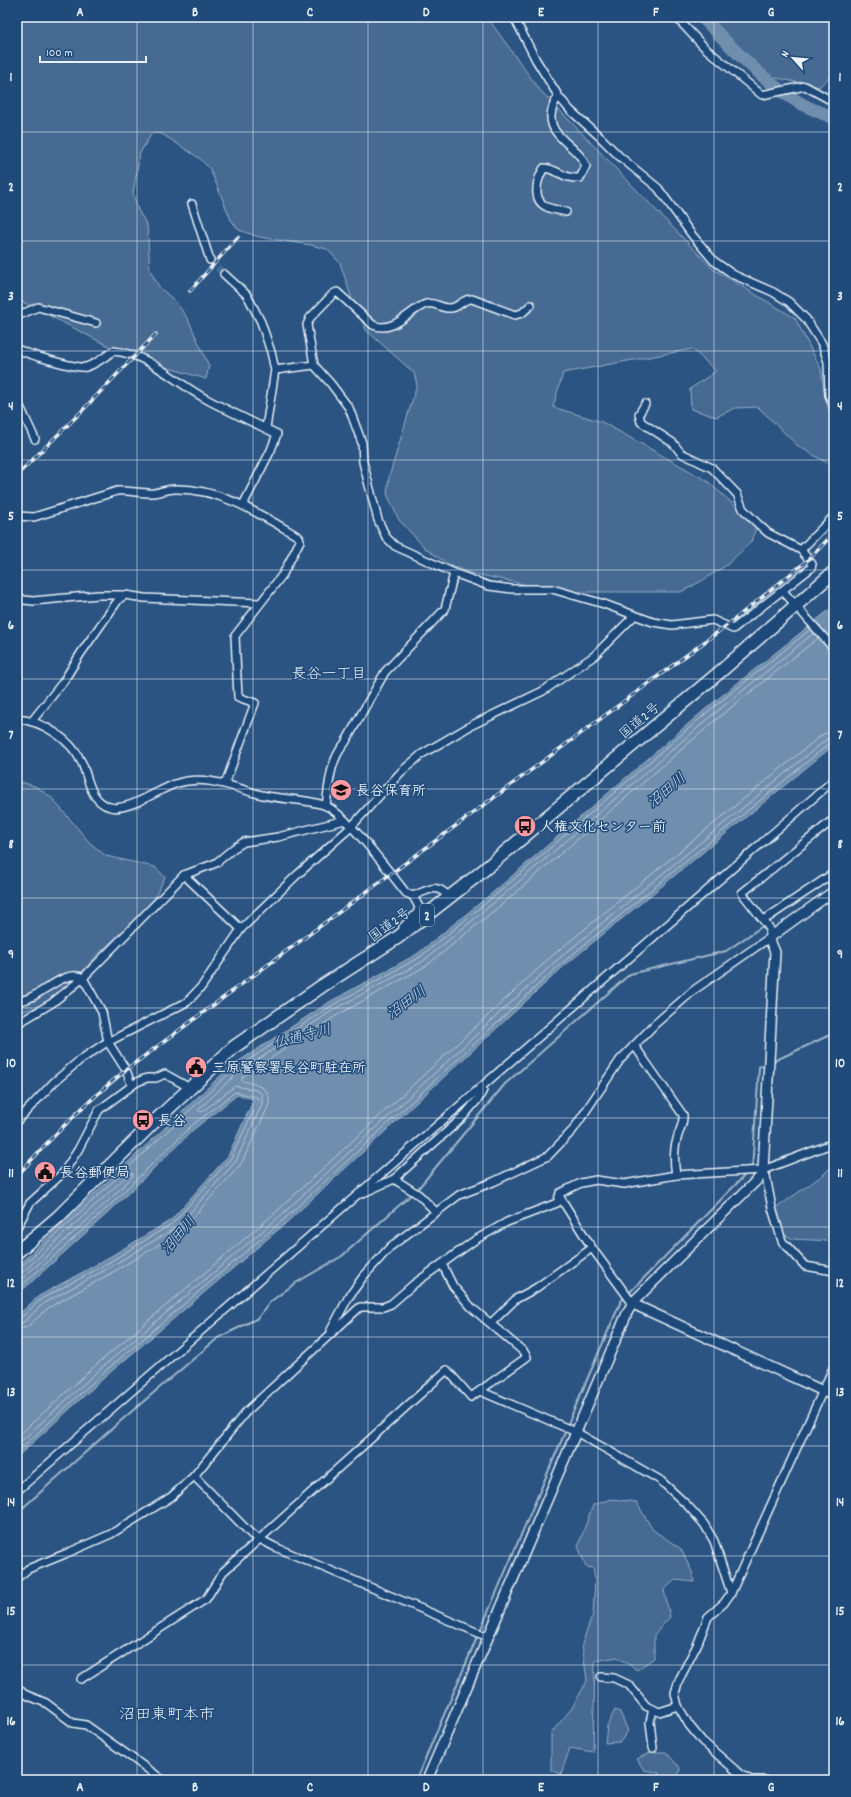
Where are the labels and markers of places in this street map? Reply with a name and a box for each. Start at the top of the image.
school or university icon: 長谷保育所 [328,777,354,803]
place label: 長谷保育所 [356,782,426,802]
bus stop icon: 人権文化センター前 [512,813,538,839]
place label: 人権文化センター前 [540,818,666,838]
public building icon: 三原警察署長谷町駐在所 [183,1054,209,1080]
place label: 三原警察署長谷町駐在所 [212,1059,366,1079]
bus stop icon: 長谷 [130,1107,156,1133]
place label: 長谷 [158,1112,186,1132]
public building icon: 長谷郵便局 [32,1159,58,1185]
place label: 長谷郵便局 [60,1164,130,1184]

